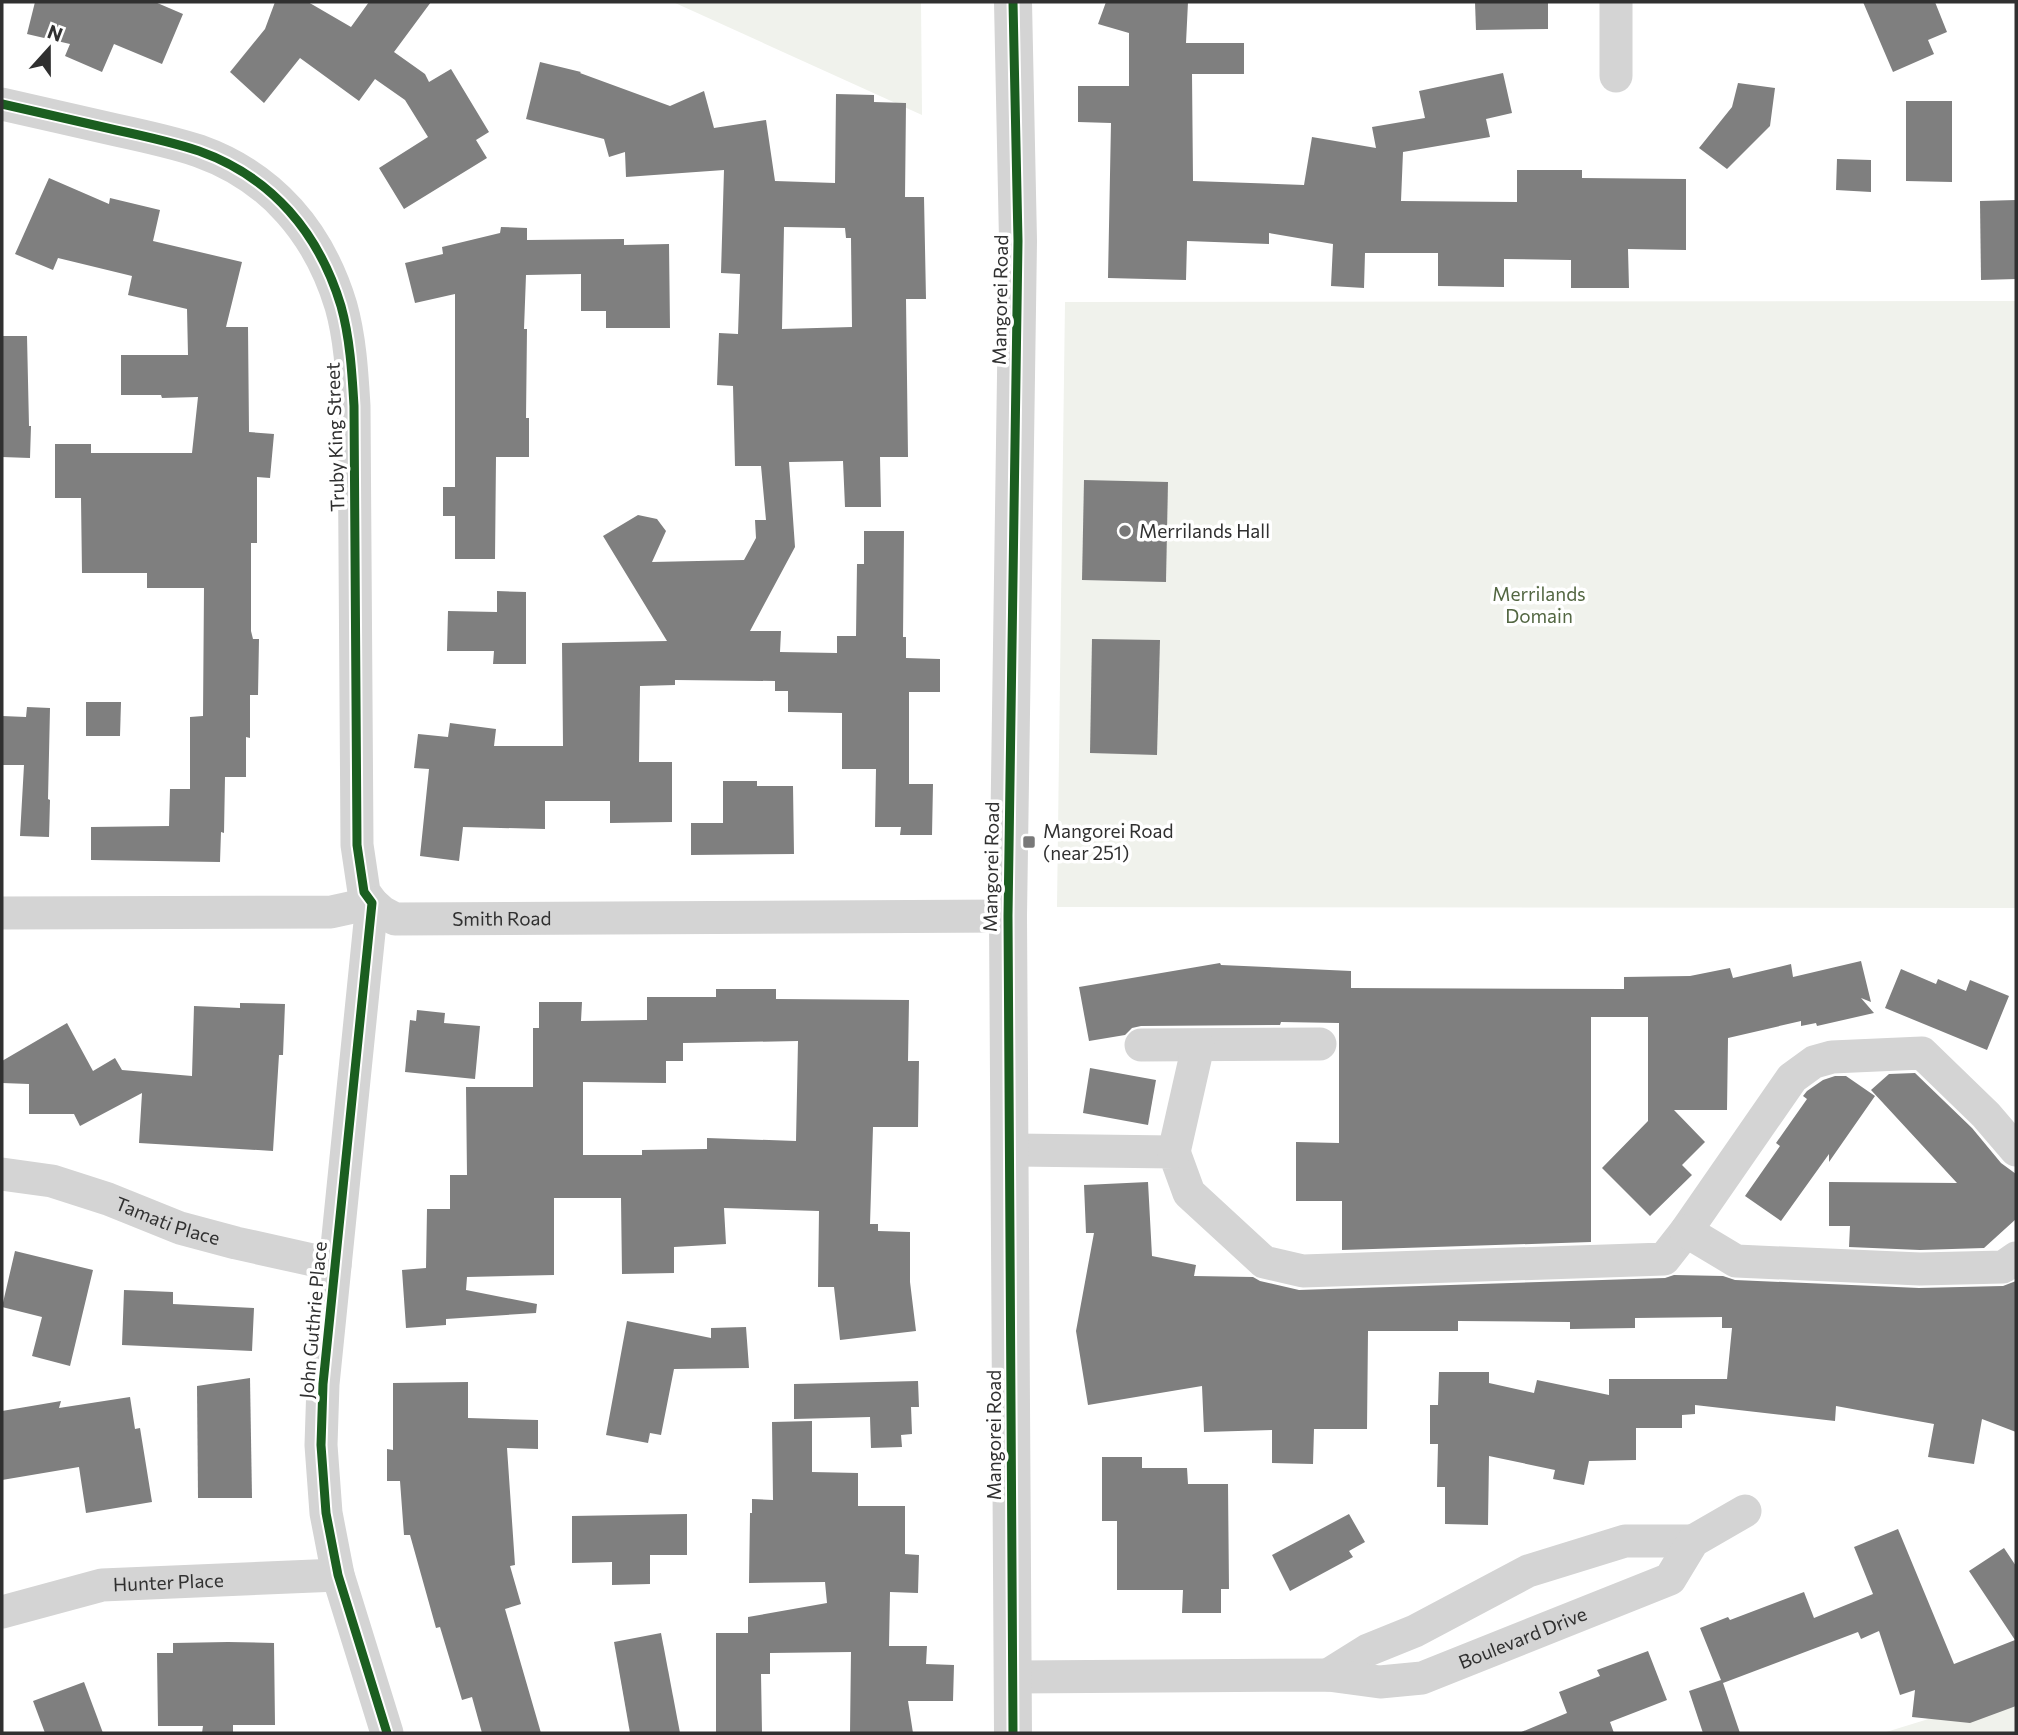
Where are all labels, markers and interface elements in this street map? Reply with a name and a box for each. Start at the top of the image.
north arrow [14,14,84,84]
text: N [44,19,66,46]
street label: Mangorei Road [987,235,1012,365]
street label: Truby King Street [320,362,349,512]
place label: Merrilands Hall [1139,519,1270,542]
marker: Merrilands Hall [1117,523,1133,539]
park label: Merrilands Domain [1492,582,1586,627]
street label: Mangorei Road [978,802,1003,932]
place label: Mangorei Road (near 251) [1043,819,1173,864]
marker: Mangorei Road (near 251) [1021,834,1037,850]
street label: Smith Road [452,906,552,930]
street label: Tamati Place [112,1191,223,1249]
street label: John Guthrie Place [294,1240,331,1400]
street label: Mangorei Road [982,1370,1005,1500]
street label: Hunter Place [112,1568,224,1596]
street label: Boulevard Drive [1455,1601,1590,1673]

